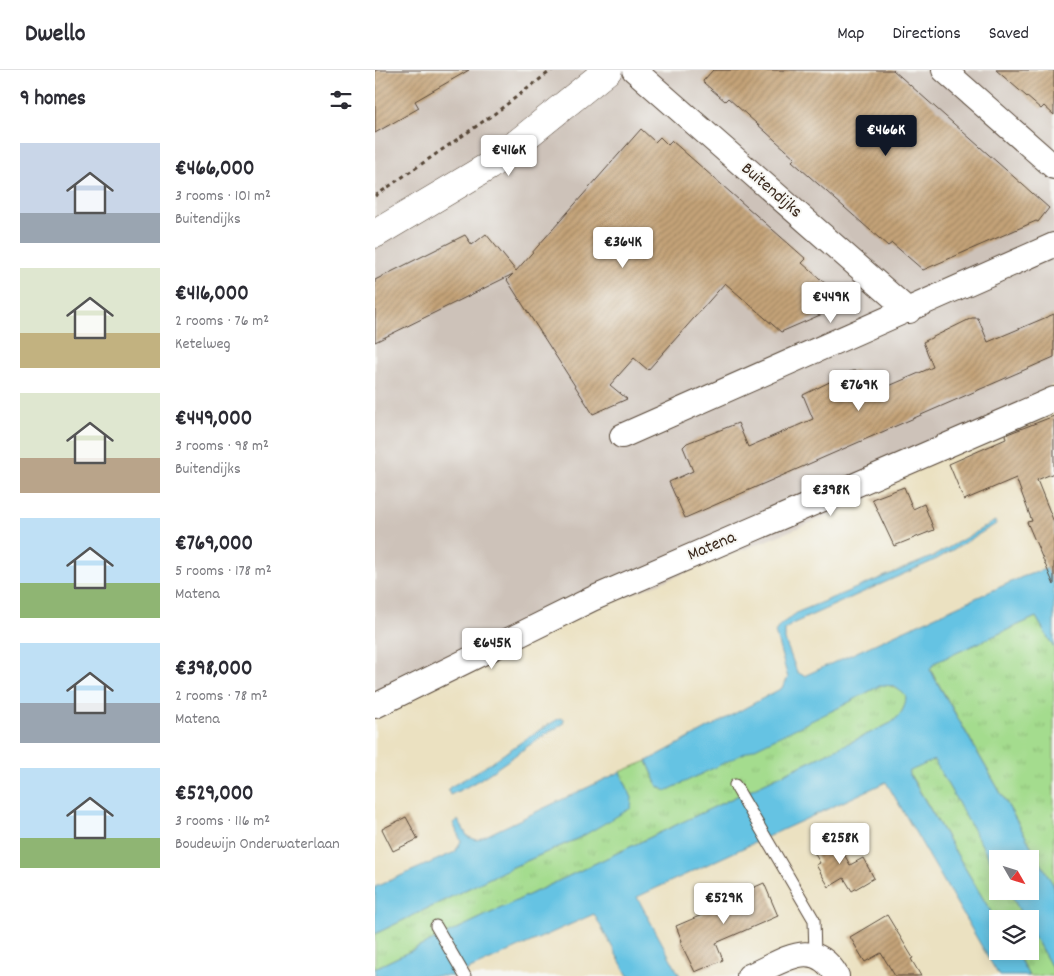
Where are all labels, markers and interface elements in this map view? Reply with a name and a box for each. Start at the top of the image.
text: Dwello [25,18,86,52]
text: Map [837,22,864,47]
text: Directions [892,22,961,47]
text: Saved [989,22,1029,47]
text: 9 homes [20,85,86,115]
icon: filters [327,86,355,114]
pin: €466K [851,114,921,157]
text: €466K [867,119,905,142]
pin: €416K [474,134,544,177]
text: €416K [492,139,526,162]
text: €466,000 [175,155,254,185]
street label: Buitendijks [735,157,807,225]
icon: home [60,163,120,223]
text: 3 rooms · 101 m² [175,185,271,208]
text: Buitendijks [175,208,241,231]
pin: €364K [588,226,658,269]
text: €364K [604,231,642,254]
text: €416,000 [175,280,249,310]
pin: €449K [796,282,866,324]
text: €449K [813,286,849,309]
icon: home [60,288,120,348]
text: 2 rooms · 76 m² [175,310,269,333]
text: Ketelweg [175,333,231,356]
pin: €769K [824,370,894,412]
text: €769K [840,374,878,397]
text: €449,000 [175,405,252,435]
icon: home [60,413,120,473]
text: 3 rooms · 98 m² [175,435,269,458]
text: Buitendijks [175,458,241,481]
pin: €398K [796,474,866,517]
text: €398K [812,479,850,502]
street label: Matena [684,525,741,568]
text: €769,000 [175,530,253,560]
icon: home [60,538,120,598]
text: 5 rooms · 178 m² [175,560,272,583]
text: Matena [175,583,220,606]
pin: €645K [457,628,527,670]
text: €645K [473,632,511,655]
text: €398,000 [175,655,252,685]
icon: home [60,663,120,723]
text: 2 rooms · 78 m² [175,685,268,708]
text: Matena [175,708,220,731]
text: €529,000 [175,780,254,810]
icon: home [60,788,120,848]
text: 3 rooms · 116 m² [175,810,270,833]
pin: €258K [805,822,875,865]
text: €258K [821,827,859,850]
text: Boudewijn Onderwaterlaan [175,833,340,856]
north arrow [989,850,1039,900]
map controls [989,850,1039,960]
pin: €529K [689,882,759,925]
text: €529K [705,887,743,910]
button: layers [989,910,1039,960]

